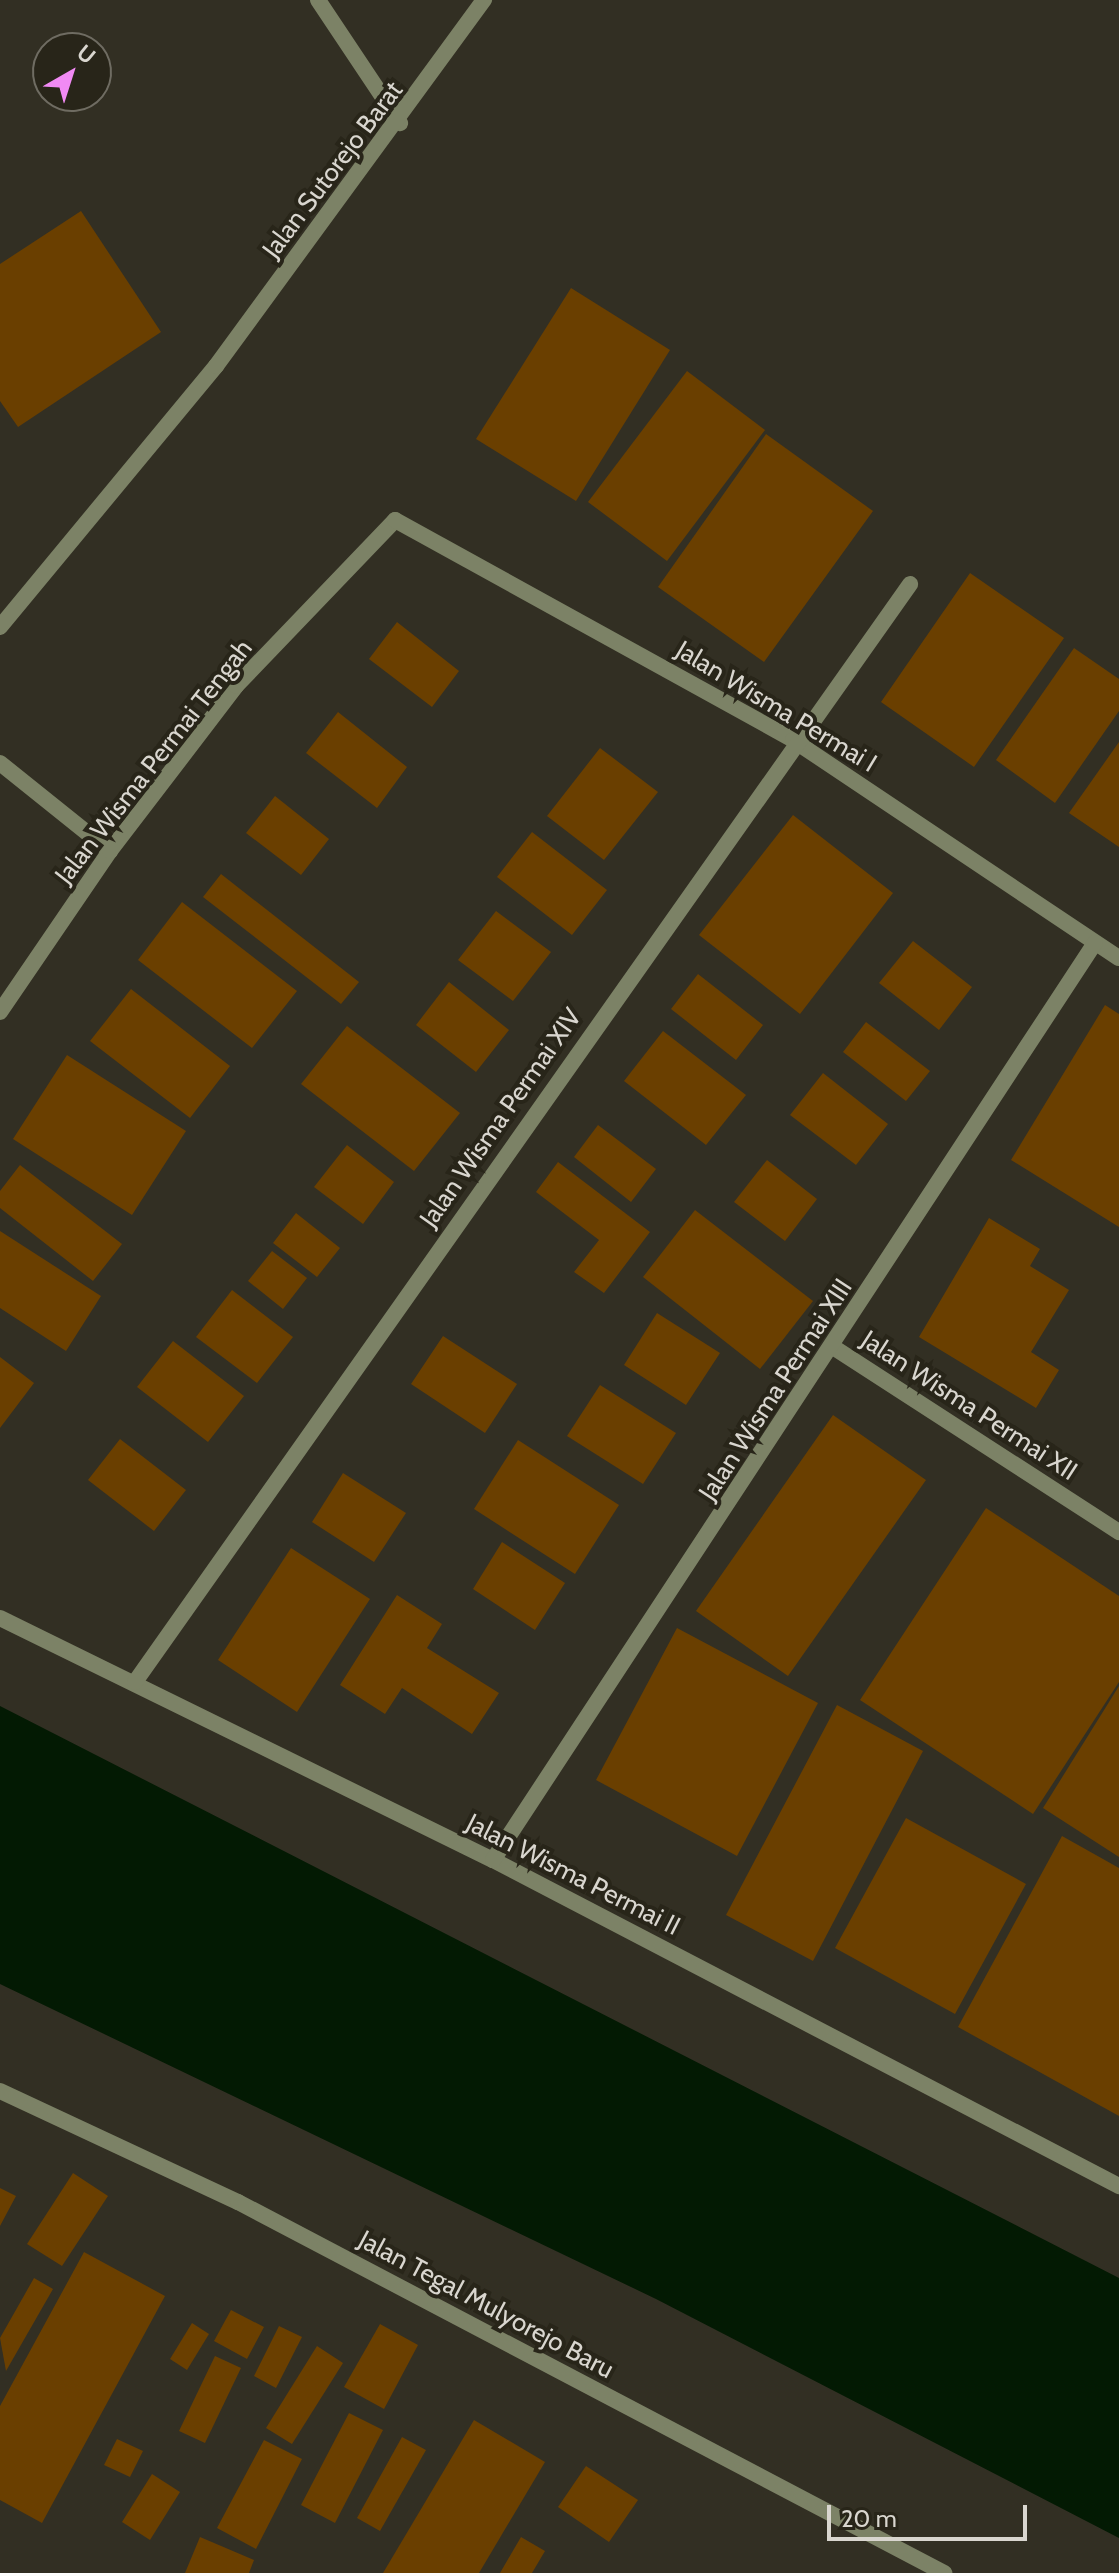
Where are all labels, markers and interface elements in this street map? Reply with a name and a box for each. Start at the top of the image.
north arrow [32,32,112,112]
text: U [72,39,101,70]
street label: Jalan Sutorejo Barat [256,75,410,265]
street label: Jalan Wisma Permai Tengah [49,634,259,890]
street label: Jalan Wisma Permai I [670,635,882,779]
street label: Jalan Wisma Permai XIV [414,1002,588,1234]
street label: Jalan Wisma Permai XIII [693,1273,859,1507]
street label: Jalan Wisma Permai XII [855,1325,1083,1487]
street label: Jalan Wisma Permai II [461,1808,685,1942]
street label: Jalan Tegal Mulyorejo Baru [353,2224,619,2386]
scale bar [831,2489,1031,2539]
text: 20 m [841,2504,897,2533]

